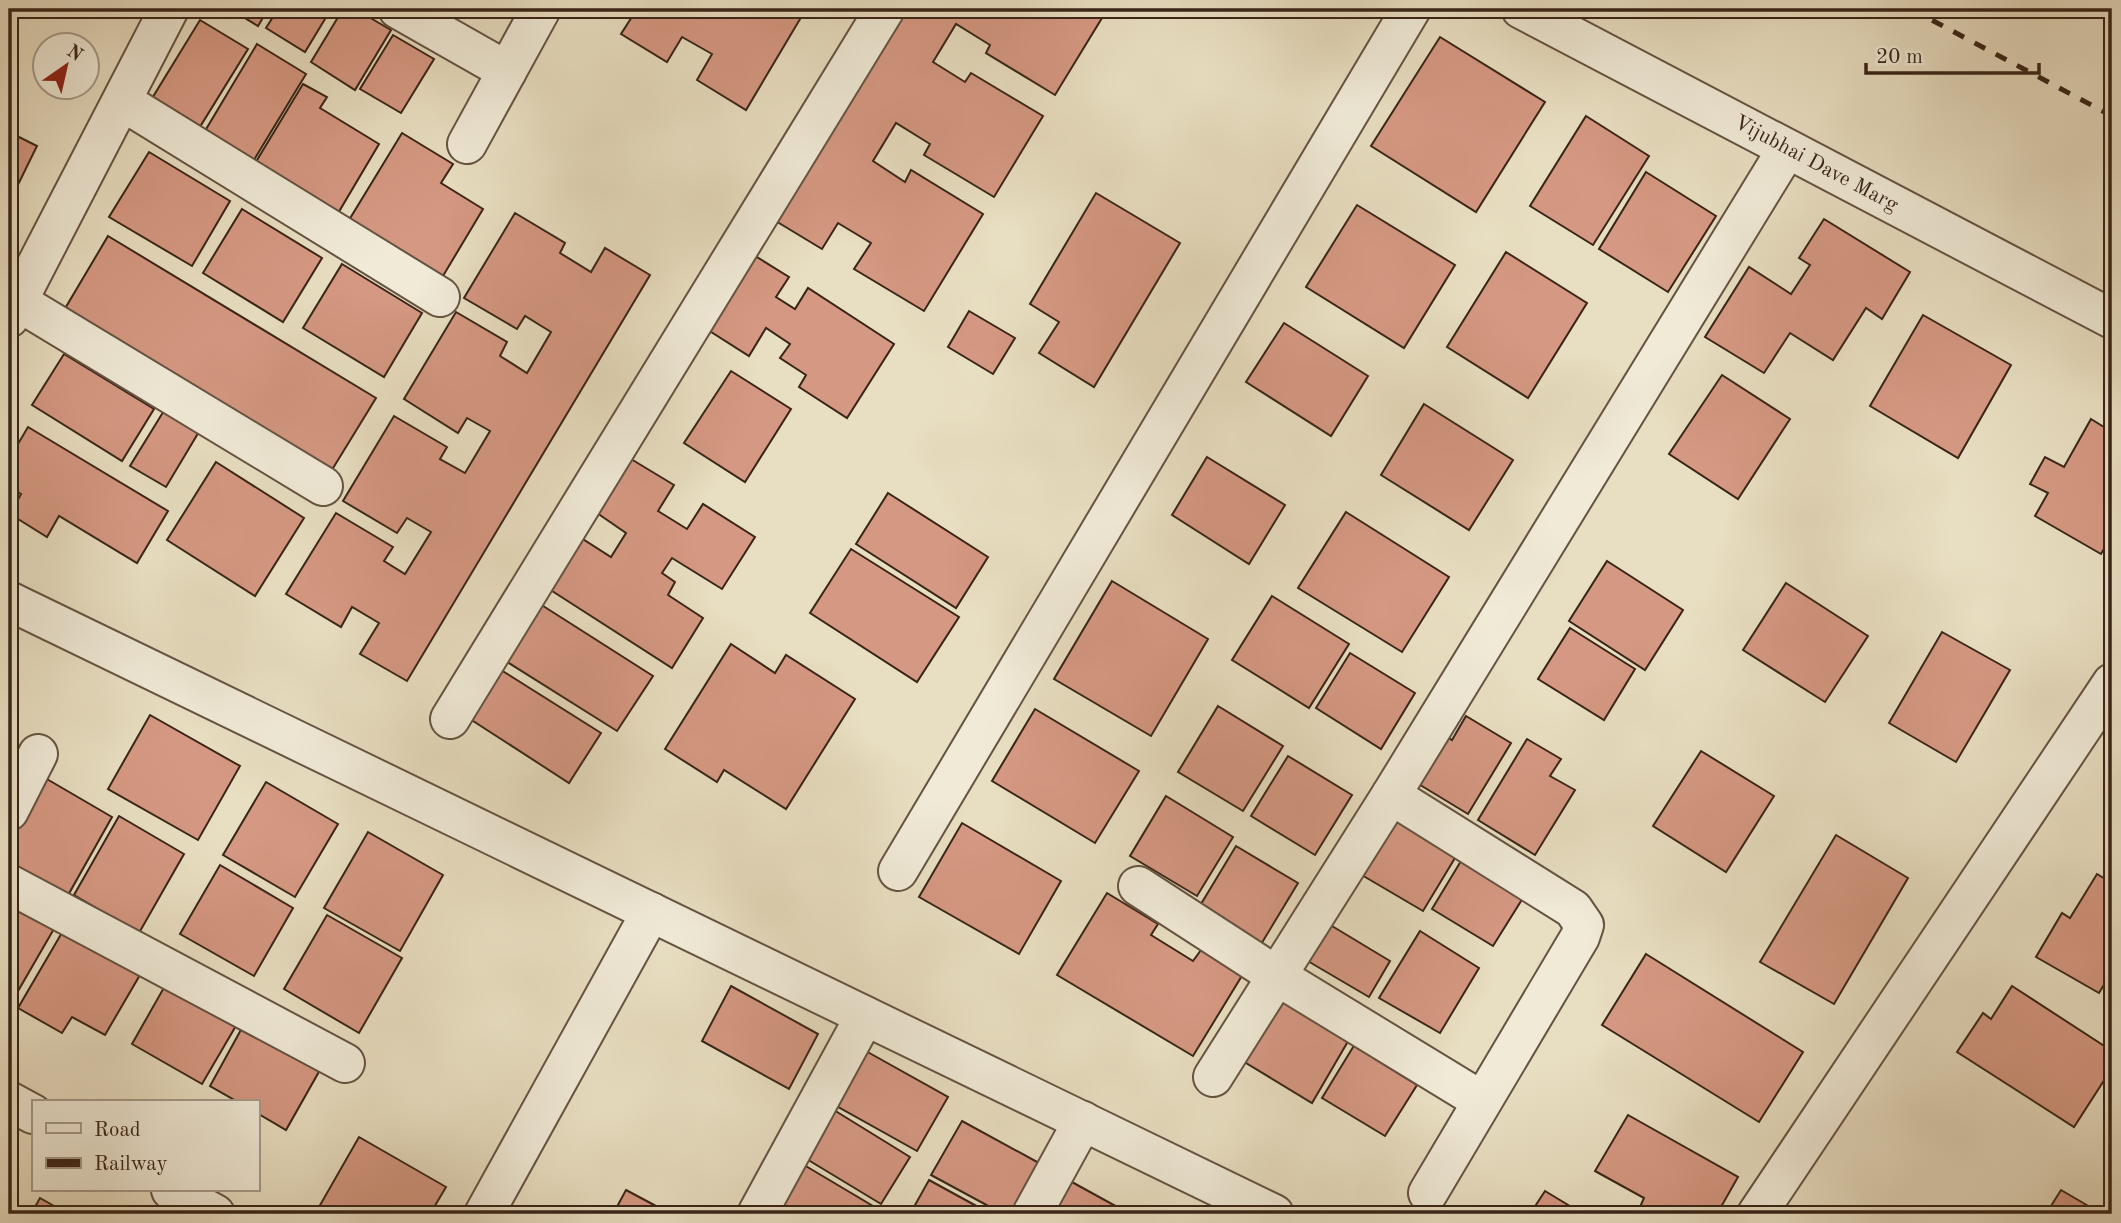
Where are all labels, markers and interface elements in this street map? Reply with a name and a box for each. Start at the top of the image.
north arrow [32,32,102,102]
scale bar [1866,32,2039,76]
text: N [63,42,86,66]
text: 20 m [1876,47,1923,68]
street label: Vijubhai Dave Marg [1730,112,1902,216]
legend [32,1100,259,1192]
text: Road [94,1120,141,1141]
text: Railway [94,1154,168,1175]

